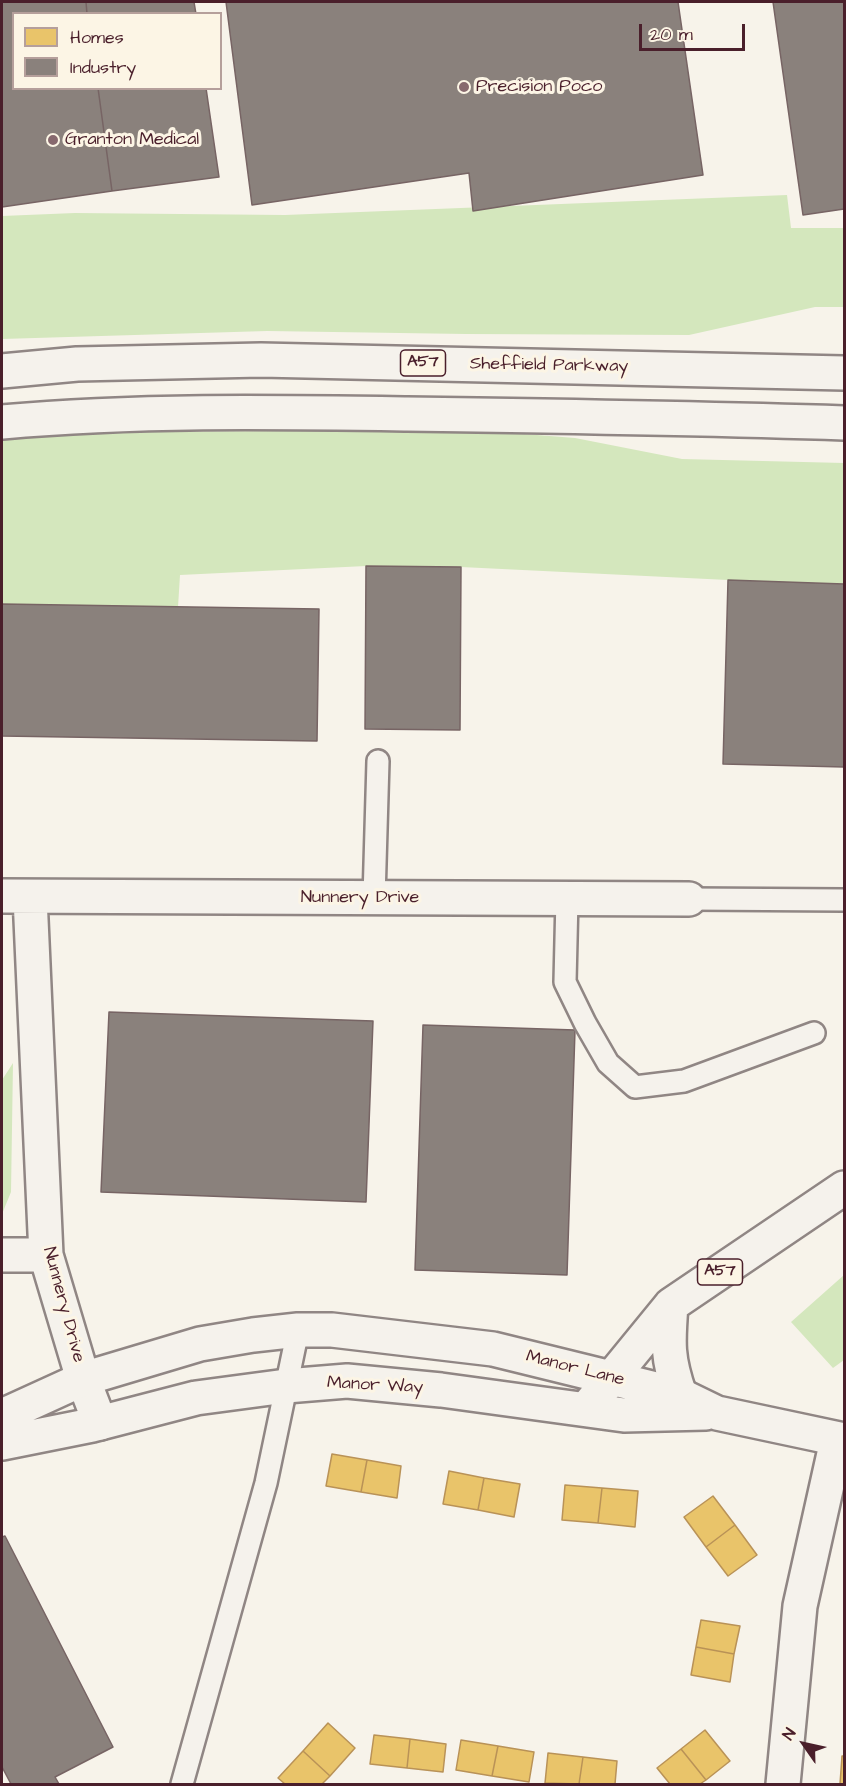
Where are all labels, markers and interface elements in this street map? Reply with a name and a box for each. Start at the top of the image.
legend [12,12,222,90]
scale bar [642,12,748,50]
text: 20 m [650,22,693,47]
text: Homes [70,25,124,50]
text: Industry [70,55,136,80]
place label: Precision Poco [476,76,602,98]
marker: Precision Poco [457,80,471,94]
place label: Granton Medical [65,129,199,151]
marker: Granton Medical [46,133,60,147]
road number: A57 [400,350,446,376]
street label: Sheffield Parkway [470,354,628,378]
street label: Nunnery Drive [301,887,419,909]
street label: Nunnery Drive [37,1245,89,1365]
road number: A57 [698,1259,742,1285]
street label: Manor Lane [524,1346,626,1392]
street label: Manor Way [326,1373,424,1399]
north arrow [774,1714,834,1774]
text: N [777,1724,801,1744]

